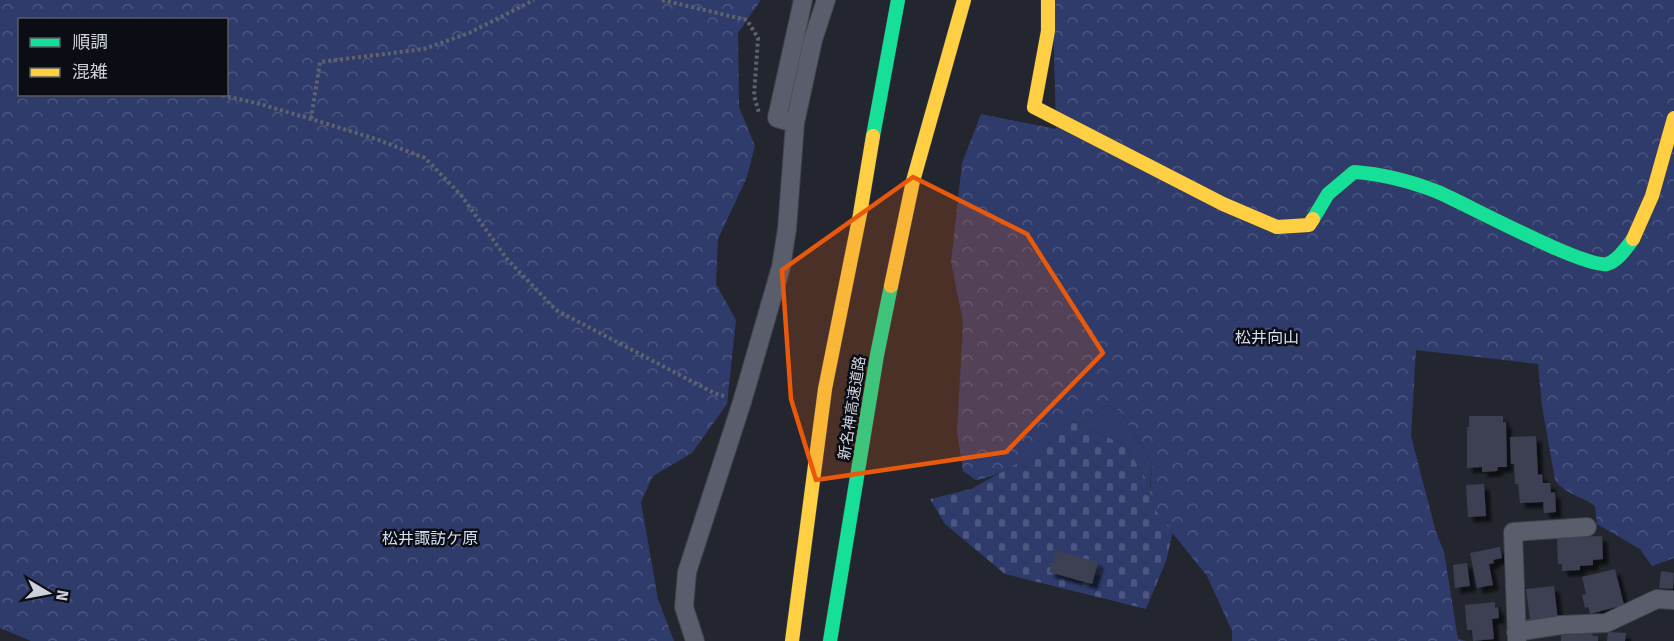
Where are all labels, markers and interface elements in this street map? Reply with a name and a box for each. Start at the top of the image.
legend [18,18,228,96]
text: 順調 [72,31,108,53]
text: 混雑 [72,61,108,83]
district label: 松井向山 [1235,328,1299,347]
street label: 新名神高速道路 [835,355,869,461]
district label: 松井諏訪ケ原 [382,529,478,548]
north arrow [18,563,78,623]
text: N [52,589,73,602]

